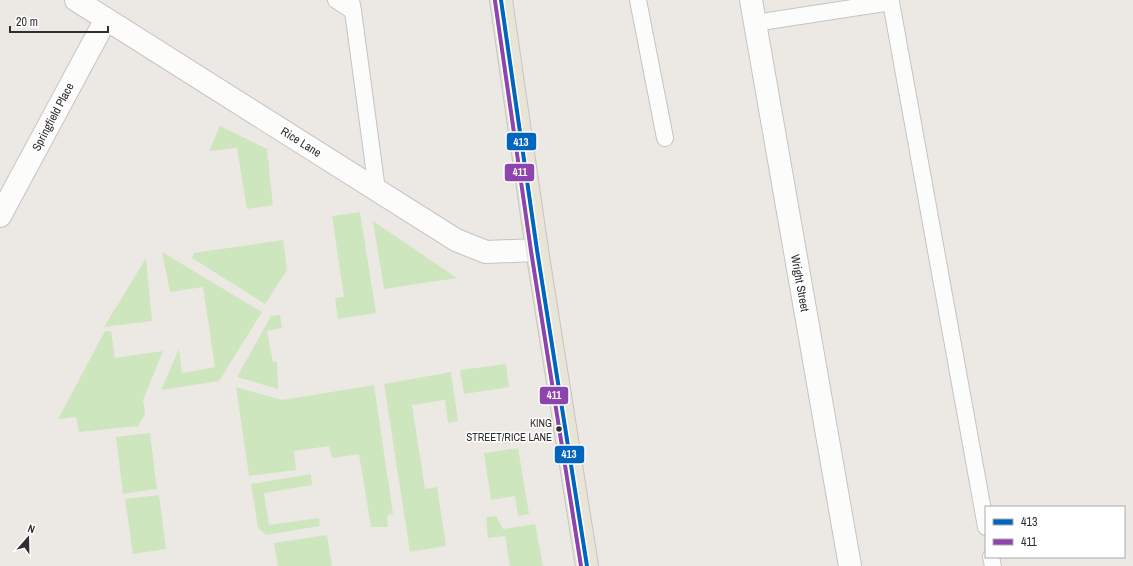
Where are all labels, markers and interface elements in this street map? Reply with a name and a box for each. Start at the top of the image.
scale bar [10,8,108,34]
text: 20 m [16,14,38,30]
street label: Springfield Place [28,80,78,154]
street label: Rice Lane [278,123,324,161]
line badge: 413 [506,132,537,151]
text: 413 [513,135,529,149]
line badge: 411 [504,163,535,182]
text: 411 [513,165,527,179]
street label: Wright Street [787,253,813,313]
line badge: 411 [539,386,569,405]
text: 411 [547,388,561,402]
place label: KING STREET/RICE LANE [466,416,552,444]
marker: KING STREET/RICE LANE [554,424,564,434]
line badge: 413 [554,445,585,464]
text: 413 [561,447,577,461]
legend [985,506,1125,558]
text: 413 [1021,514,1037,530]
north arrow [8,518,48,558]
text: N [26,521,37,536]
text: 411 [1021,534,1037,550]

